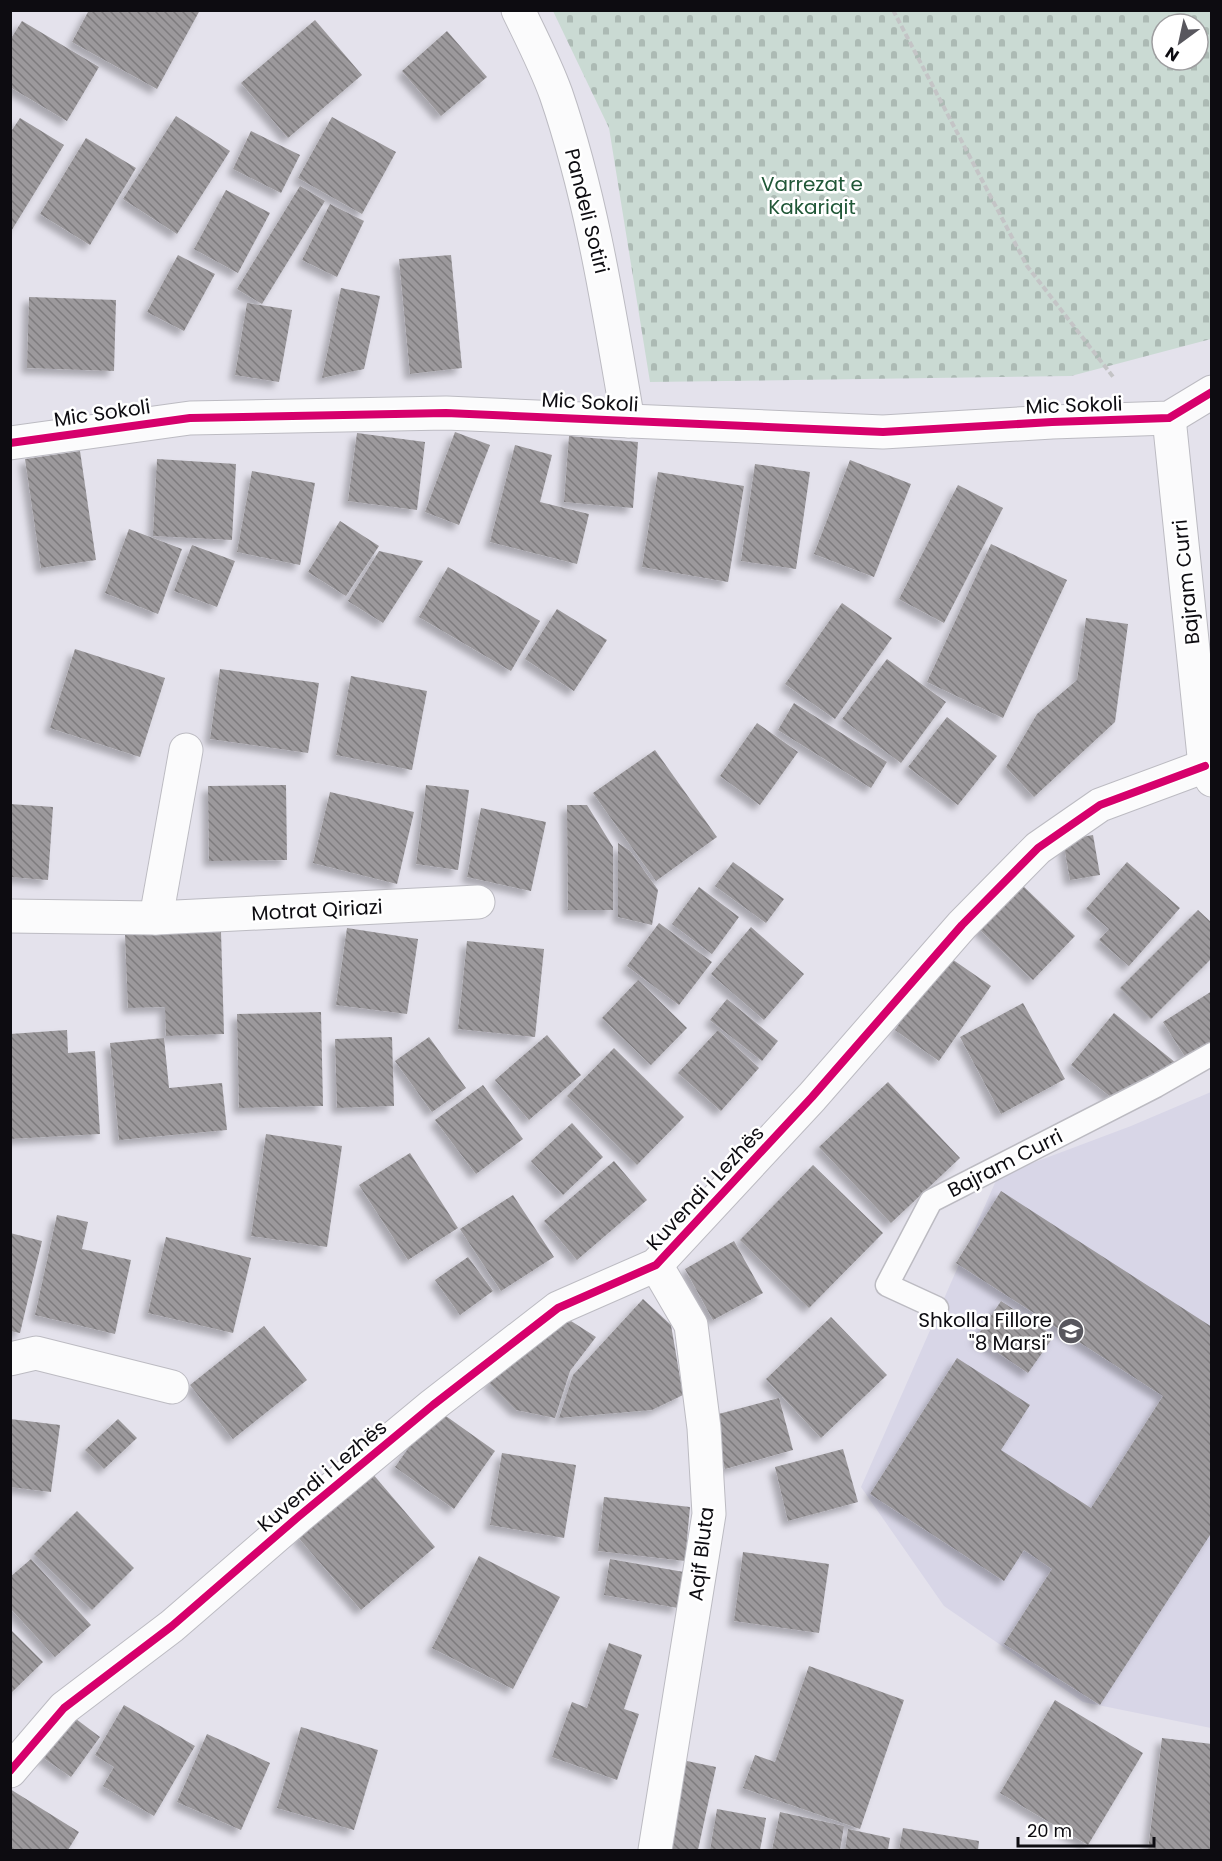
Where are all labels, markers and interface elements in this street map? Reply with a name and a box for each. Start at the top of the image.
north arrow [1150,12,1210,72]
text: N [1161,41,1183,67]
street label: Pandeli Sotiri [558,145,616,277]
park label: Varrezat e Kakariqit [761,170,863,221]
street label: Mic Sokoli [541,385,639,419]
street label: Mic Sokoli [1025,389,1123,421]
street label: Mic Sokoli [52,392,152,434]
street label: Bajram Curri [1166,518,1206,646]
street label: Motrat Qiriazi [251,893,383,927]
street label: Kuvendi i Lezhës [640,1120,770,1256]
street label: Bajram Curri [943,1122,1067,1204]
place label: Shkolla Fillore "8 Marsi" [918,1306,1052,1357]
school or university icon: Shkolla Fillore "8 Marsi" [1056,1316,1086,1346]
street label: Kuvendi i Lezhës [251,1414,393,1538]
street label: Aqif Bluta [681,1505,721,1603]
scale bar [1018,1810,1154,1848]
text: 20 m [1027,1818,1072,1843]

